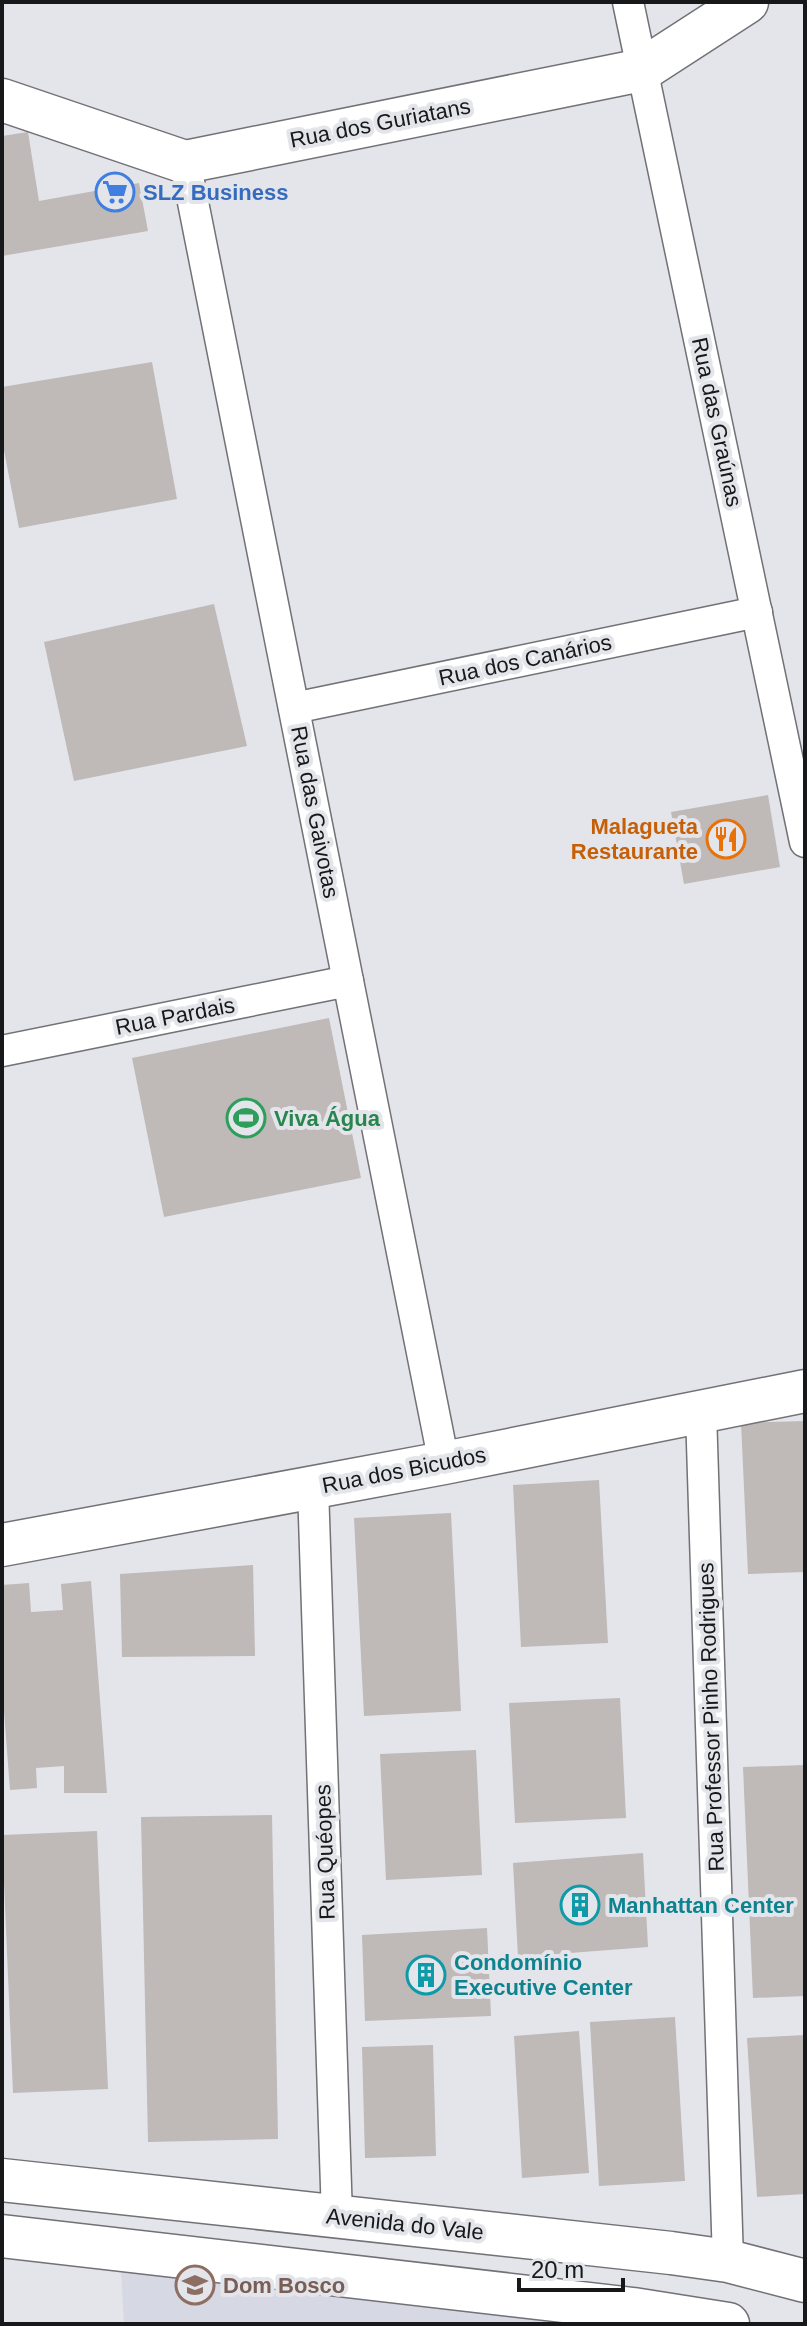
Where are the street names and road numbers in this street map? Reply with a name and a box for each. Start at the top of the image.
street label: Rua dos Guriatans [288,93,472,153]
street label: Rua das Graúnas [687,335,747,509]
street label: Rua dos Canários [436,629,614,691]
street label: Rua das Gaivotas [286,724,344,900]
street label: Rua Pardais [113,992,237,1040]
street label: Rua dos Bicudos [320,1442,488,1498]
street label: Rua Professor Pinho Rodrigues [693,1562,729,1872]
street label: Rua Quéopes [310,1784,340,1920]
street label: Avenida do Vale [325,2203,485,2245]

